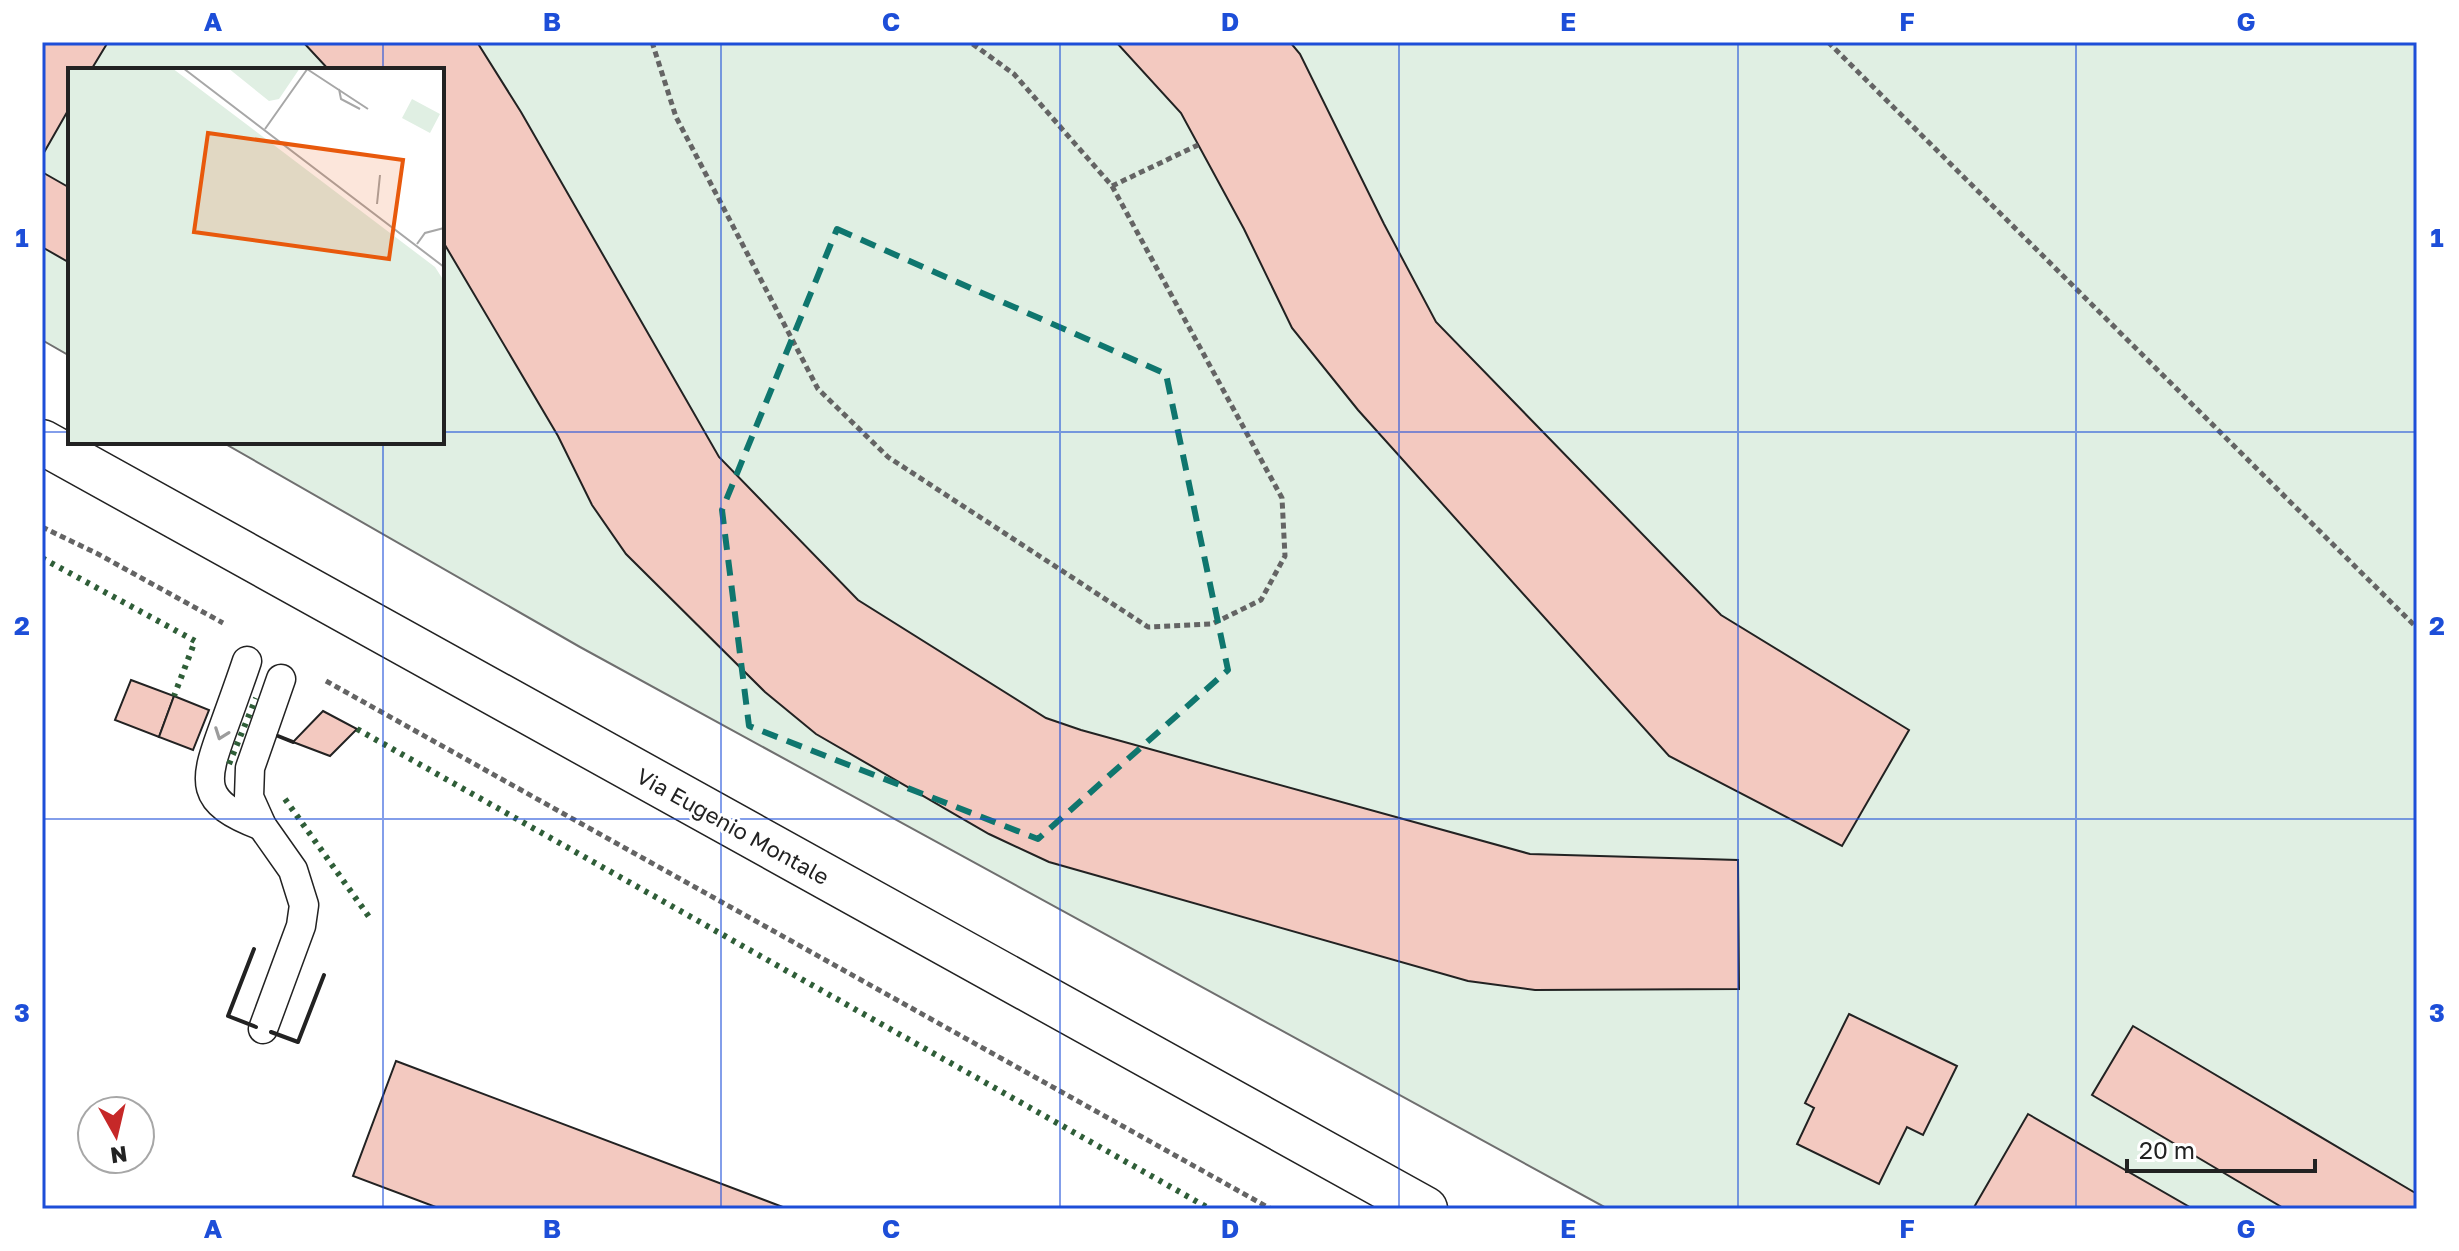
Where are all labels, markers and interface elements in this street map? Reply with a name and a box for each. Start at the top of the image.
text: A [204,6,223,37]
text: B [543,6,561,37]
text: C [882,6,900,37]
text: D [1221,6,1239,37]
text: E [1560,6,1576,37]
text: F [1899,6,1915,37]
text: G [2236,6,2256,37]
inset map [68,68,444,444]
text: 1 [15,222,29,253]
text: 1 [2430,222,2444,253]
text: 2 [14,610,30,641]
text: 2 [2429,610,2445,641]
one-way arrow [214,726,231,740]
street label: Via Eugenio Montale [632,762,834,890]
text: 3 [14,997,30,1028]
text: 3 [2429,997,2445,1028]
north arrow [76,1095,156,1175]
scale bar [2127,1123,2315,1173]
text: 20 m [2139,1135,2195,1164]
text: N [109,1141,129,1170]
text: A [204,1213,223,1244]
text: B [543,1213,561,1244]
text: C [882,1213,900,1244]
text: D [1221,1213,1239,1244]
text: E [1560,1213,1576,1244]
text: F [1899,1213,1915,1244]
text: G [2236,1213,2256,1244]

